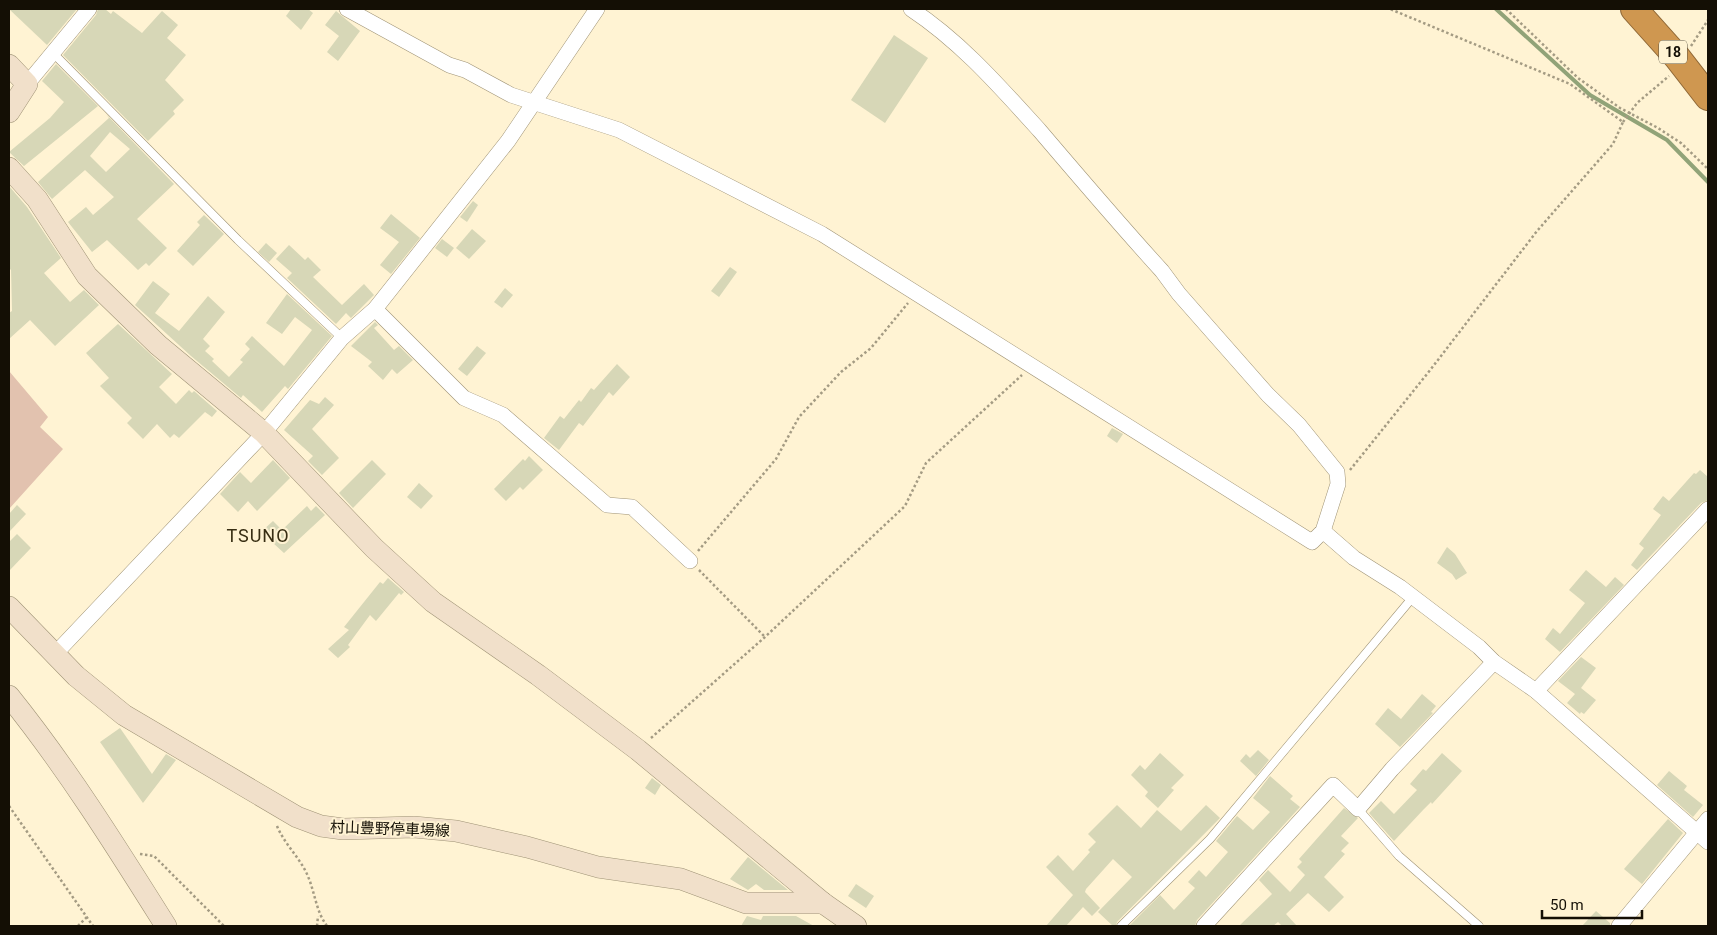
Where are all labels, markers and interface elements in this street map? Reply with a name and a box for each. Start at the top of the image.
road number: 18 [1659,41,1687,64]
district label: TSUNO [226,525,290,546]
street label: 村山豊野停車場線 [330,818,450,840]
scale bar [1542,888,1642,920]
text: 50 m [1550,896,1584,914]

